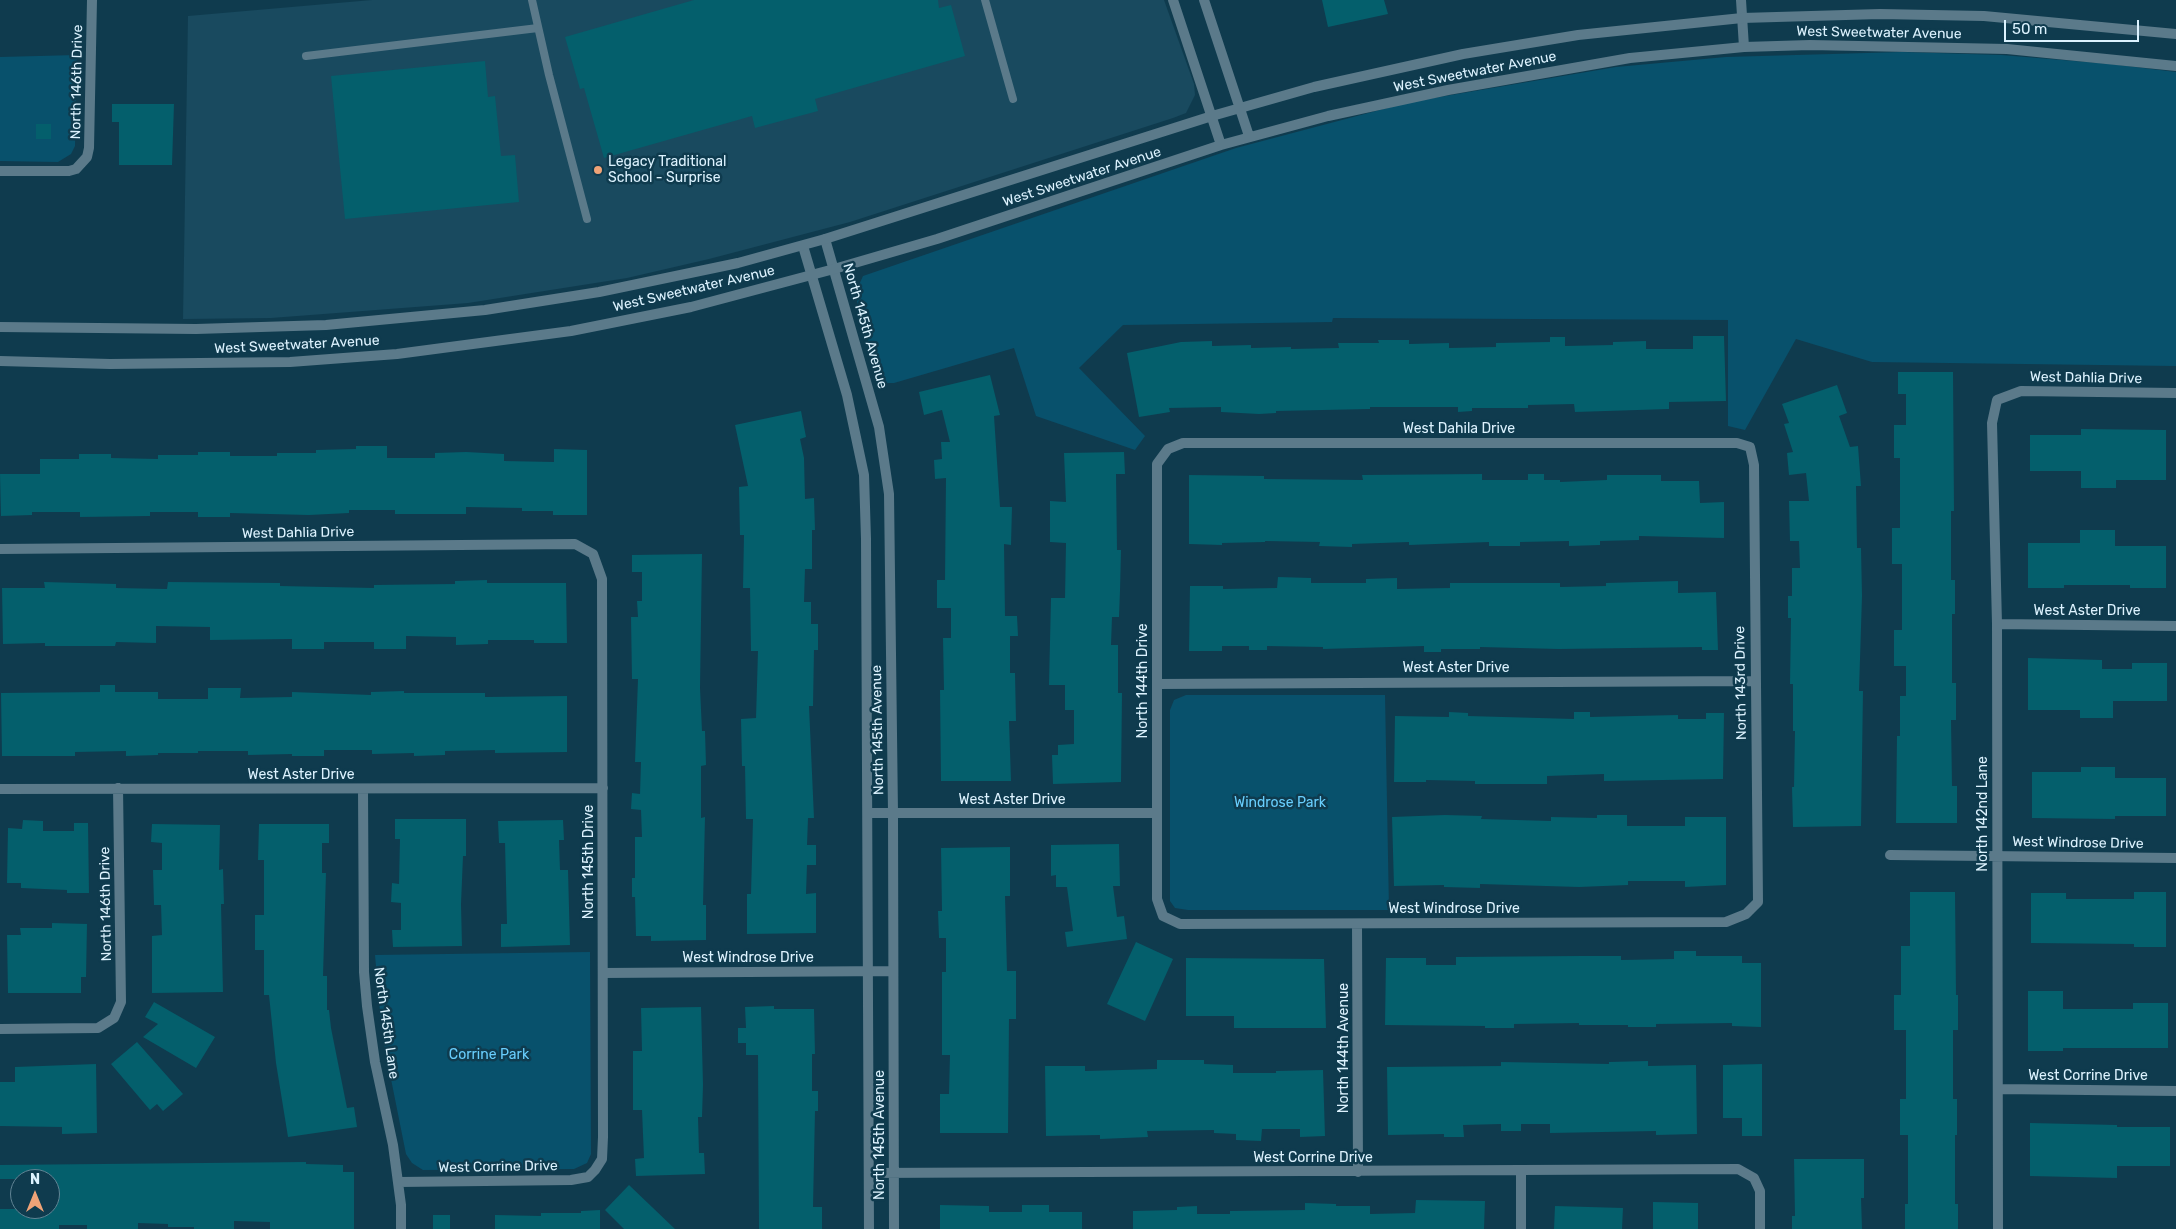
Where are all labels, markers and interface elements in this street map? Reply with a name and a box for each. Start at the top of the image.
scale bar [2006,10,2141,42]
text: 50 m [2012,20,2047,38]
street label: West Sweetwater Avenue [1796,23,1962,43]
street label: North 146th Drive [68,24,86,140]
street label: West Sweetwater Avenue [1392,48,1558,96]
street label: West Sweetwater Avenue [1001,143,1163,211]
place label: Legacy Traditional School - Surprise [608,154,726,186]
marker: Legacy Traditional School - Surprise [592,164,604,176]
street label: North 145th Avenue [839,261,891,391]
street label: West Sweetwater Avenue [612,262,776,316]
street label: West Sweetwater Avenue [214,332,380,358]
street label: West Dahlia Drive [2030,369,2142,387]
street label: West Dahila Drive [1403,421,1515,437]
street label: West Dahlia Drive [242,524,354,542]
street label: West Aster Drive [2033,603,2141,619]
street label: North 144th Drive [1135,623,1151,739]
street label: North 143rd Drive [1732,626,1750,740]
street label: West Aster Drive [1402,660,1510,676]
street label: North 145th Avenue [868,665,888,795]
street label: North 142nd Lane [1975,756,1991,872]
street label: West Aster Drive [247,767,355,783]
street label: West Aster Drive [958,792,1066,808]
park label: Windrose Park [1234,795,1326,811]
street label: North 145th Drive [581,805,597,919]
street label: West Windrose Drive [2012,833,2144,853]
street label: North 146th Drive [97,846,115,962]
street label: West Windrose Drive [1388,901,1520,917]
street label: West Windrose Drive [682,950,814,966]
street label: North 145th Lane [370,966,402,1080]
street label: North 144th Avenue [1336,983,1352,1113]
park label: Corrine Park [449,1047,529,1063]
street label: West Corrine Drive [2028,1068,2148,1084]
street label: North 145th Avenue [872,1070,888,1200]
street label: West Corrine Drive [1253,1150,1373,1166]
street label: West Corrine Drive [438,1158,558,1176]
north arrow [10,1169,60,1219]
text: N [30,1171,40,1188]

